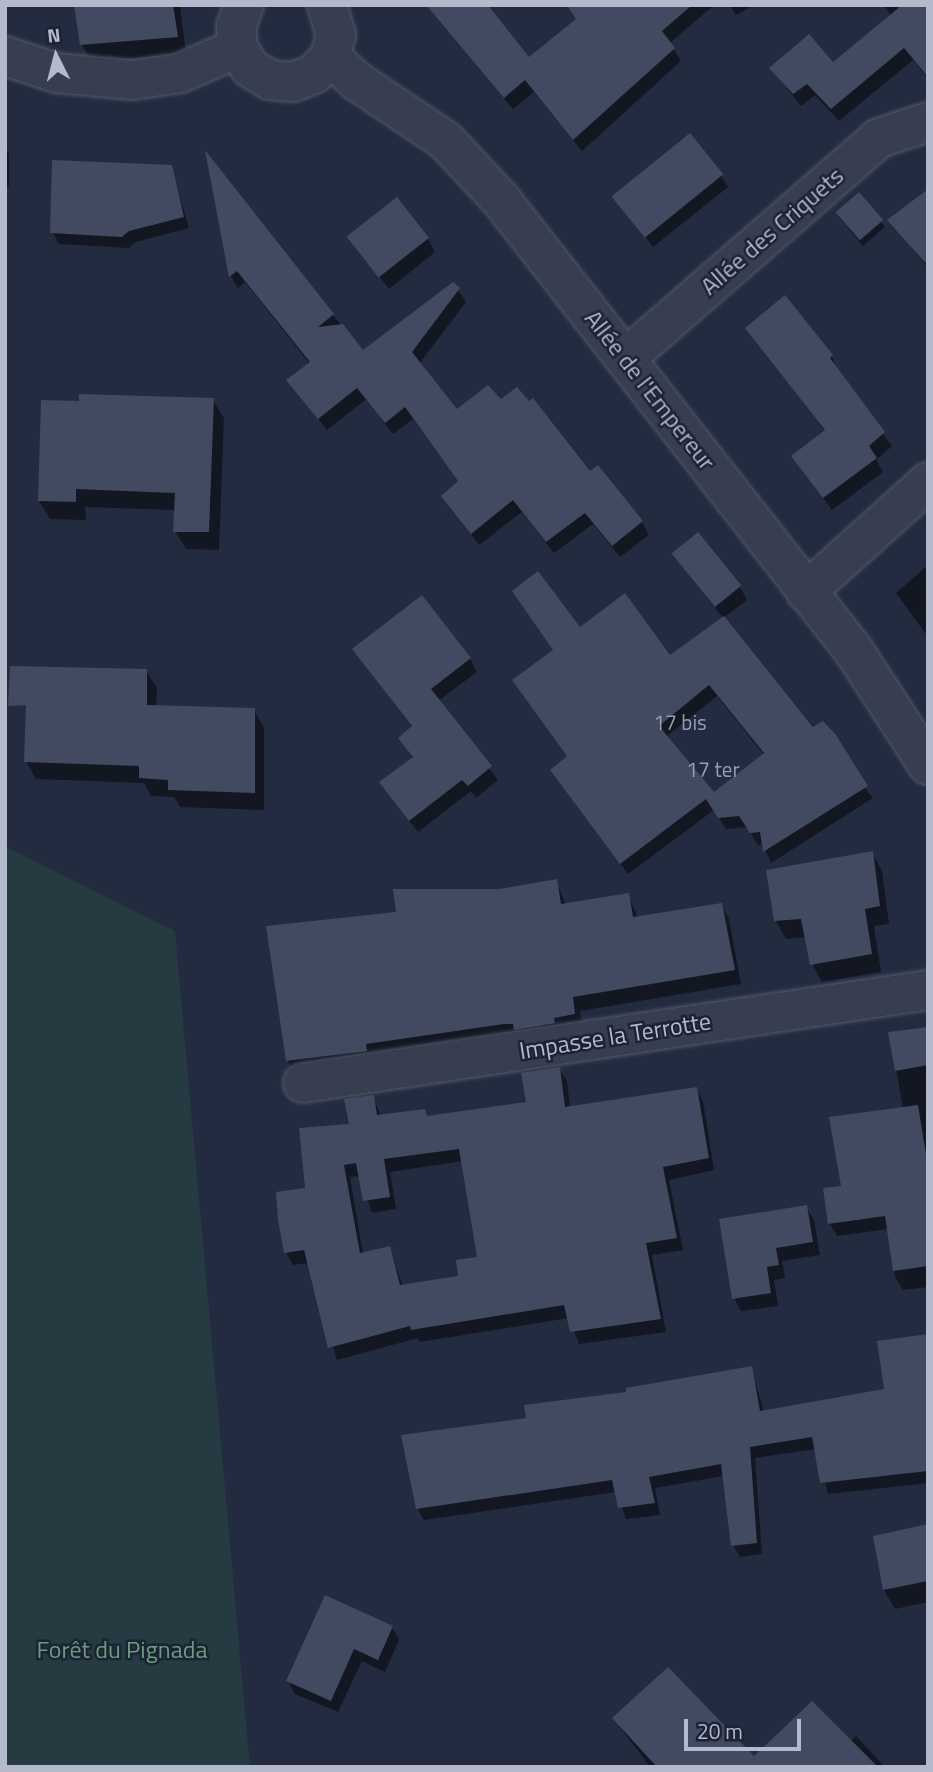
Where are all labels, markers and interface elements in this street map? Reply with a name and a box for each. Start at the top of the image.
text: N [46,20,62,50]
north arrow [21,21,91,91]
street label: Allée des Criquets [695,161,849,301]
street label: Allée de l'Empereur [579,304,721,476]
house number: 17 bis [653,709,707,735]
house number: 17 ter [686,756,740,782]
street label: Impasse la Terrotte [517,1007,713,1065]
park label: Forêt du Pignada [37,1636,207,1664]
scale bar [688,1706,805,1750]
text: 20 m [697,1715,743,1747]

